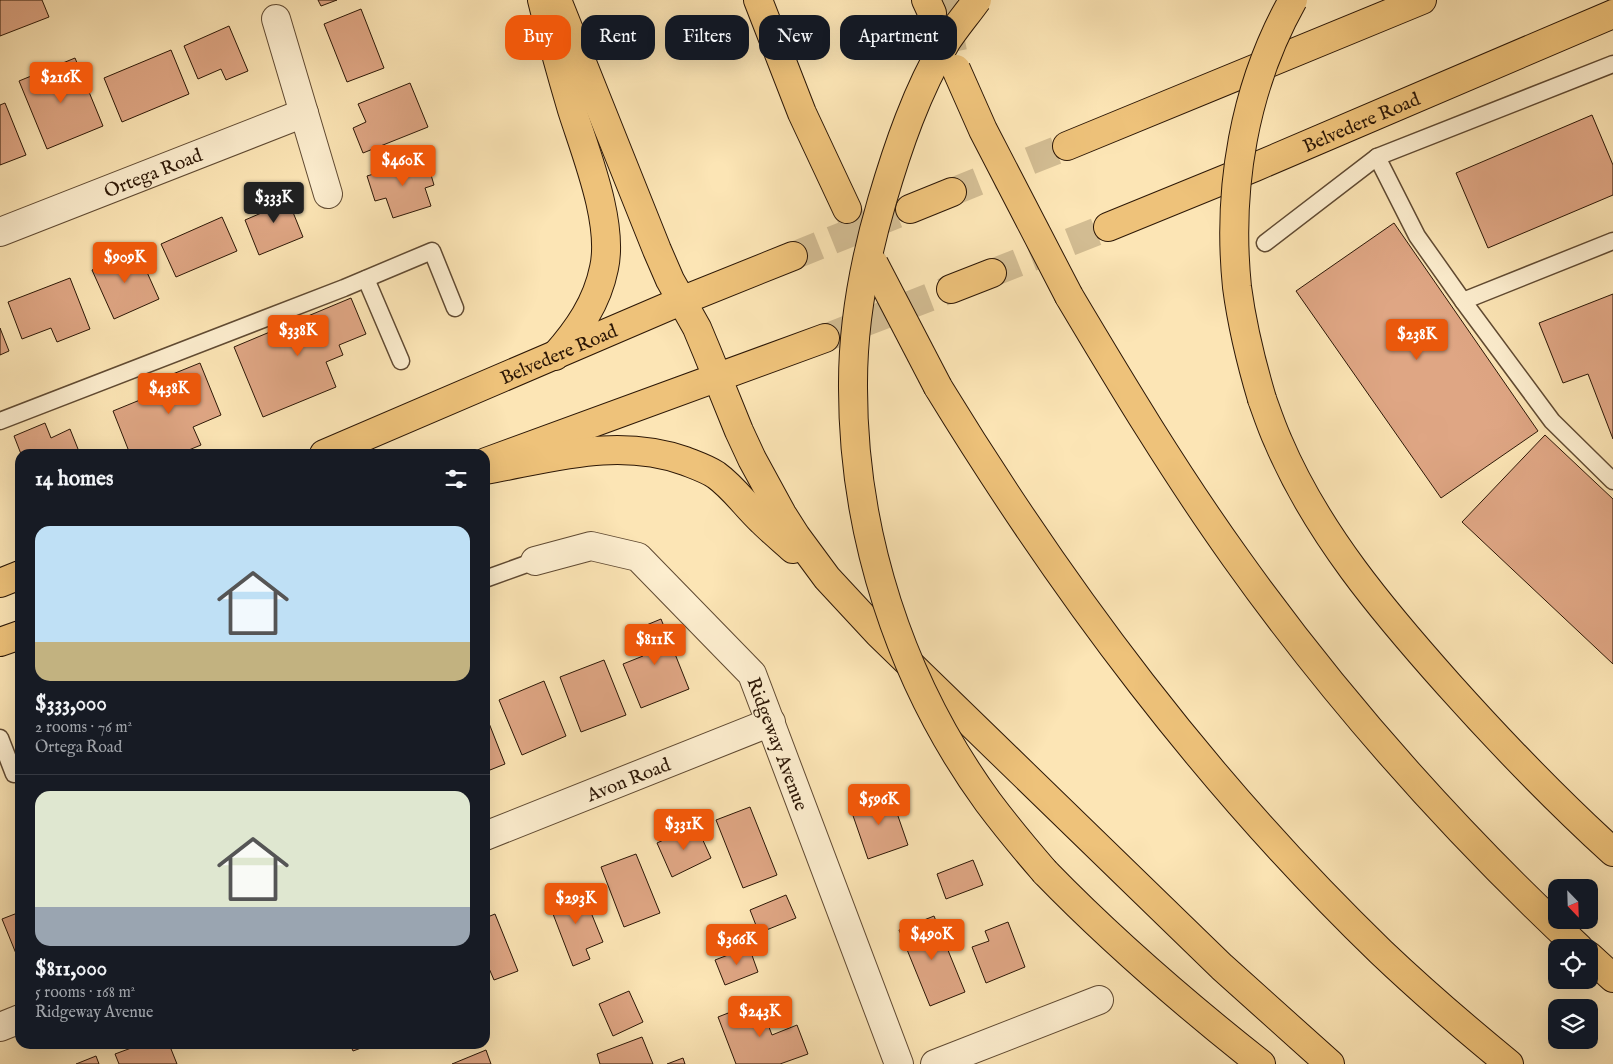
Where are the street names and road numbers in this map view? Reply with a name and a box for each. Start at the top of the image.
street label: Belvedere Road [1300,88,1425,159]
street label: Ortega Road [101,144,207,204]
street label: Belvedere Road [497,319,622,391]
street label: Ridgeway Avenue [740,674,813,815]
street label: Avon Road [582,753,675,809]

